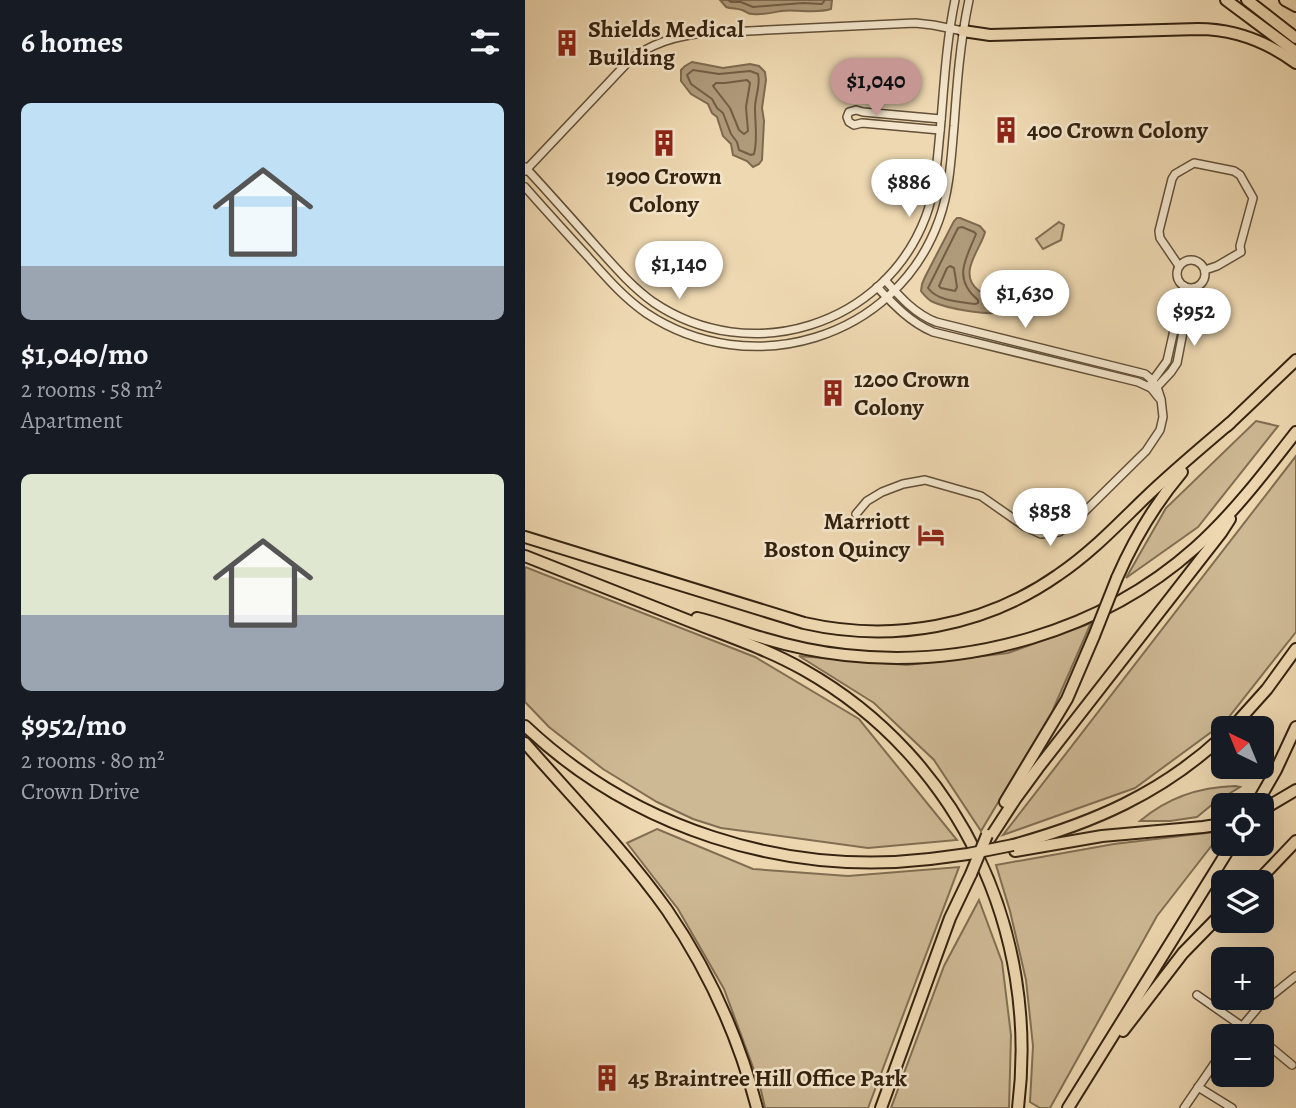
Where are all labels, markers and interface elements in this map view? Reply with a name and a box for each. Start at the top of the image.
place label: Shields Medical Building [588,13,744,73]
text: 6 homes [21,22,123,62]
icon: filters [466,23,504,61]
building icon: Shields Medical Building [552,28,582,58]
pin: $1,040 [819,58,933,118]
text: $1,040 [846,65,906,96]
place label: 400 Crown Colony [1027,114,1209,146]
building icon: 400 Crown Colony [991,115,1021,145]
building icon: 1900 Crown Colony [649,128,679,158]
icon: home [200,149,326,275]
place label: 1900 Crown Colony [606,160,722,220]
pin: $886 [868,160,950,219]
text: $886 [887,166,931,197]
pin: $1,140 [622,242,736,301]
text: $1,140 [651,248,707,279]
pin: $1,630 [968,270,1082,330]
text: $1,630 [996,277,1054,308]
pin: $952 [1153,288,1235,348]
text: $952 [1173,295,1215,326]
text: $1,040/mo [21,334,149,374]
place label: 1200 Crown Colony [854,363,970,423]
text: 2 rooms · 58 m² [21,374,162,405]
building icon: 1200 Crown Colony [818,378,848,408]
text: Apartment [21,405,123,436]
pin: $858 [1009,489,1091,548]
text: $858 [1029,495,1071,526]
place label: Marriott Boston Quincy [763,505,911,565]
icon: home [200,520,326,646]
hotel icon: Marriott Boston Quincy [916,520,946,550]
text: $952/mo [21,705,127,745]
north arrow [1211,716,1274,779]
map controls [1211,716,1274,1087]
text: 2 rooms · 80 m² [21,745,165,776]
text: Crown Drive [21,776,140,807]
button: locate [1211,793,1274,856]
button: layers [1211,870,1274,933]
button: + [1211,947,1274,1010]
button: − [1211,1024,1274,1087]
place label: 45 Braintree Hill Office Park [628,1062,908,1094]
building icon: 45 Braintree Hill Office Park [592,1063,622,1093]

